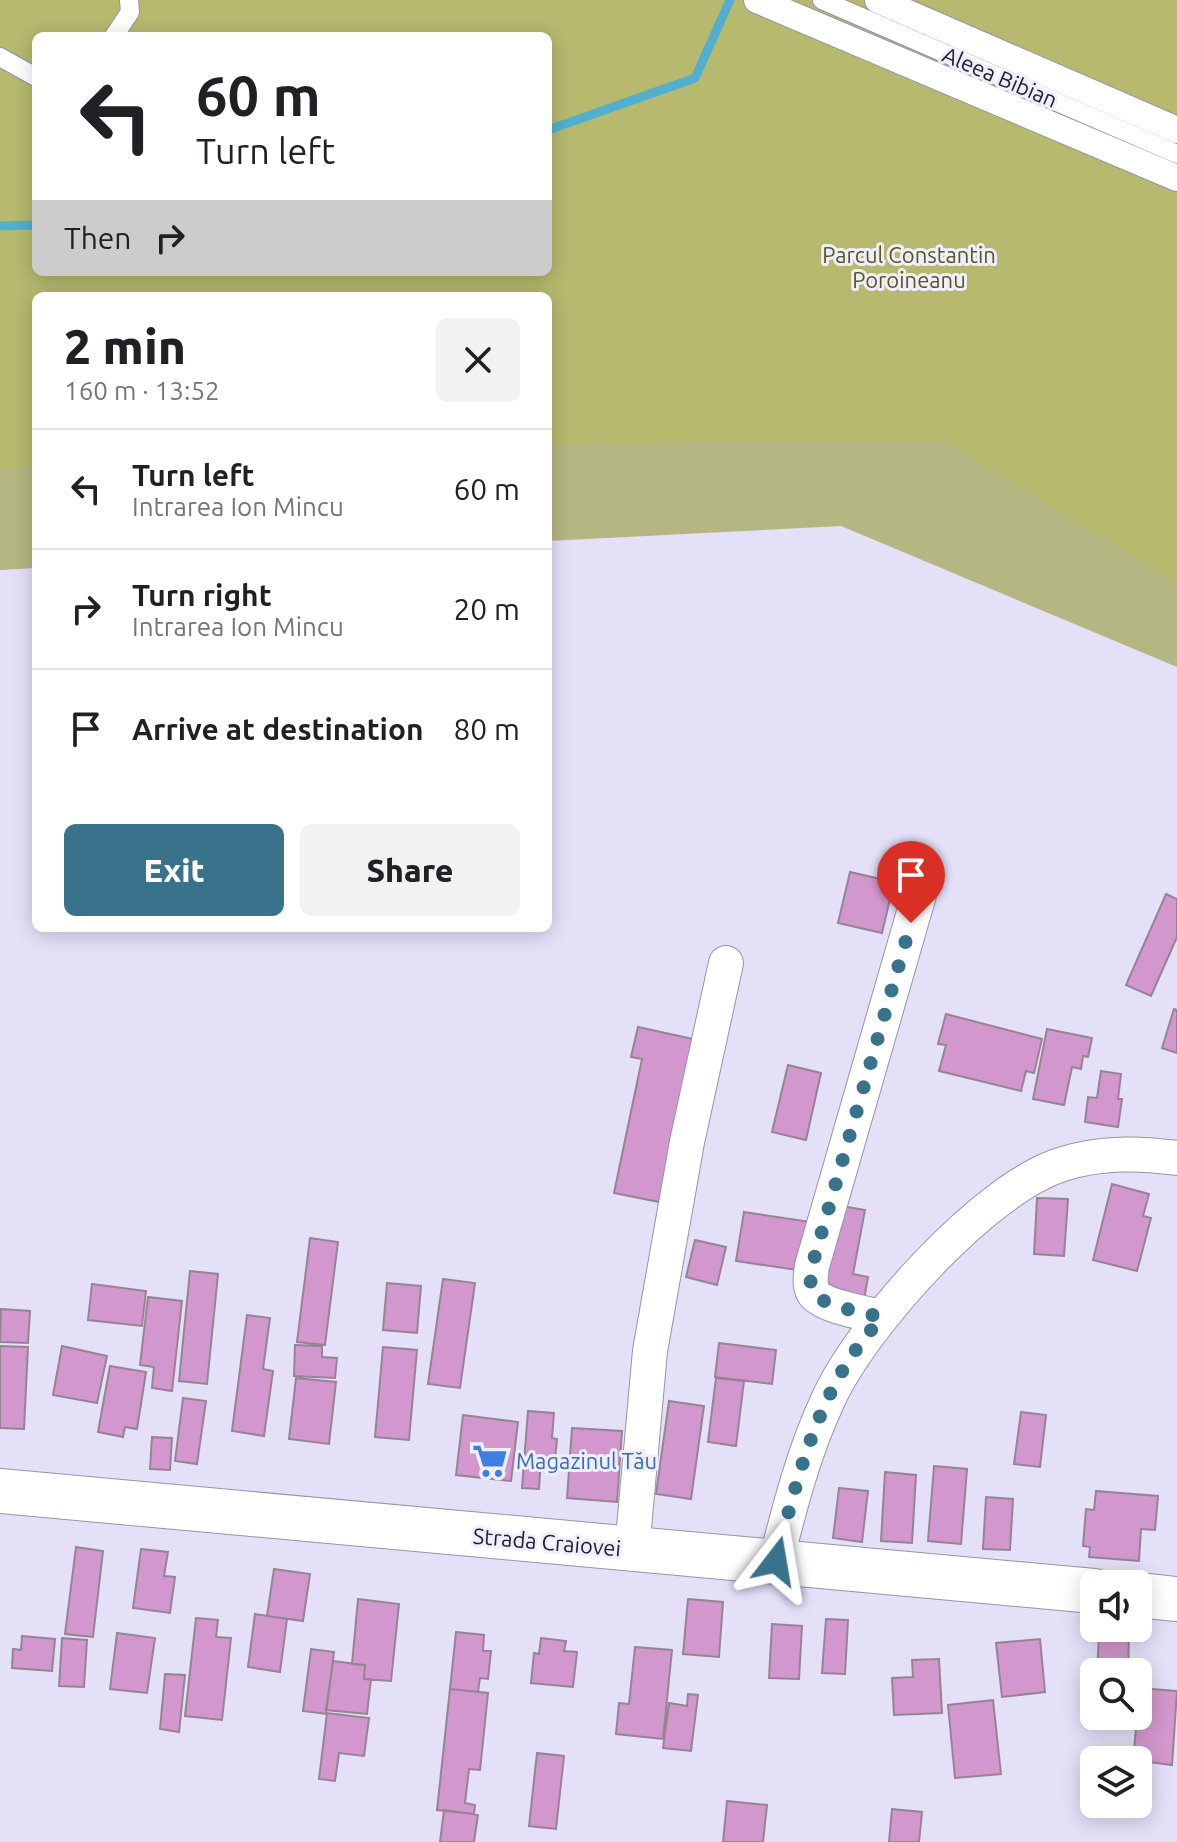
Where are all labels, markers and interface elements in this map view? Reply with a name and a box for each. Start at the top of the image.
street label: Aleea Bibian [939,41,1061,112]
icon: left [64,64,168,168]
text: 60 m [196,64,321,127]
text: Turn left [196,130,335,171]
icon: right [148,216,192,260]
text: Then [64,221,132,255]
park label: Parcul Constantin Poroineanu [822,242,996,292]
button: close [436,318,520,402]
text: 2 min [64,319,186,373]
text: 160 m · 13:52 [64,376,220,405]
text: Turn left [132,458,254,492]
icon: left [64,467,108,511]
text: 60 m [453,472,520,506]
text: Intrarea Ion Mincu [132,492,344,521]
text: Turn right [132,578,272,612]
icon: right [64,587,108,631]
text: 20 m [453,592,520,626]
text: Intrarea Ion Mincu [132,612,344,641]
icon: arrive [64,707,108,751]
text: Arrive at destination [132,712,424,746]
text: 80 m [453,712,520,746]
button: Exit [64,824,284,916]
button: Share [300,824,520,916]
pin [877,841,945,923]
icon: arrive [889,853,933,897]
supermarket icon: Magazinul Tău [471,1442,509,1480]
place label: Magazinul Tău [516,1448,657,1473]
position arrow [734,1519,818,1603]
street label: Strada Craiovei [472,1523,622,1560]
map controls [1080,1570,1152,1818]
button: sound [1080,1570,1152,1642]
button: search [1080,1658,1152,1730]
button: layers [1080,1746,1152,1818]

